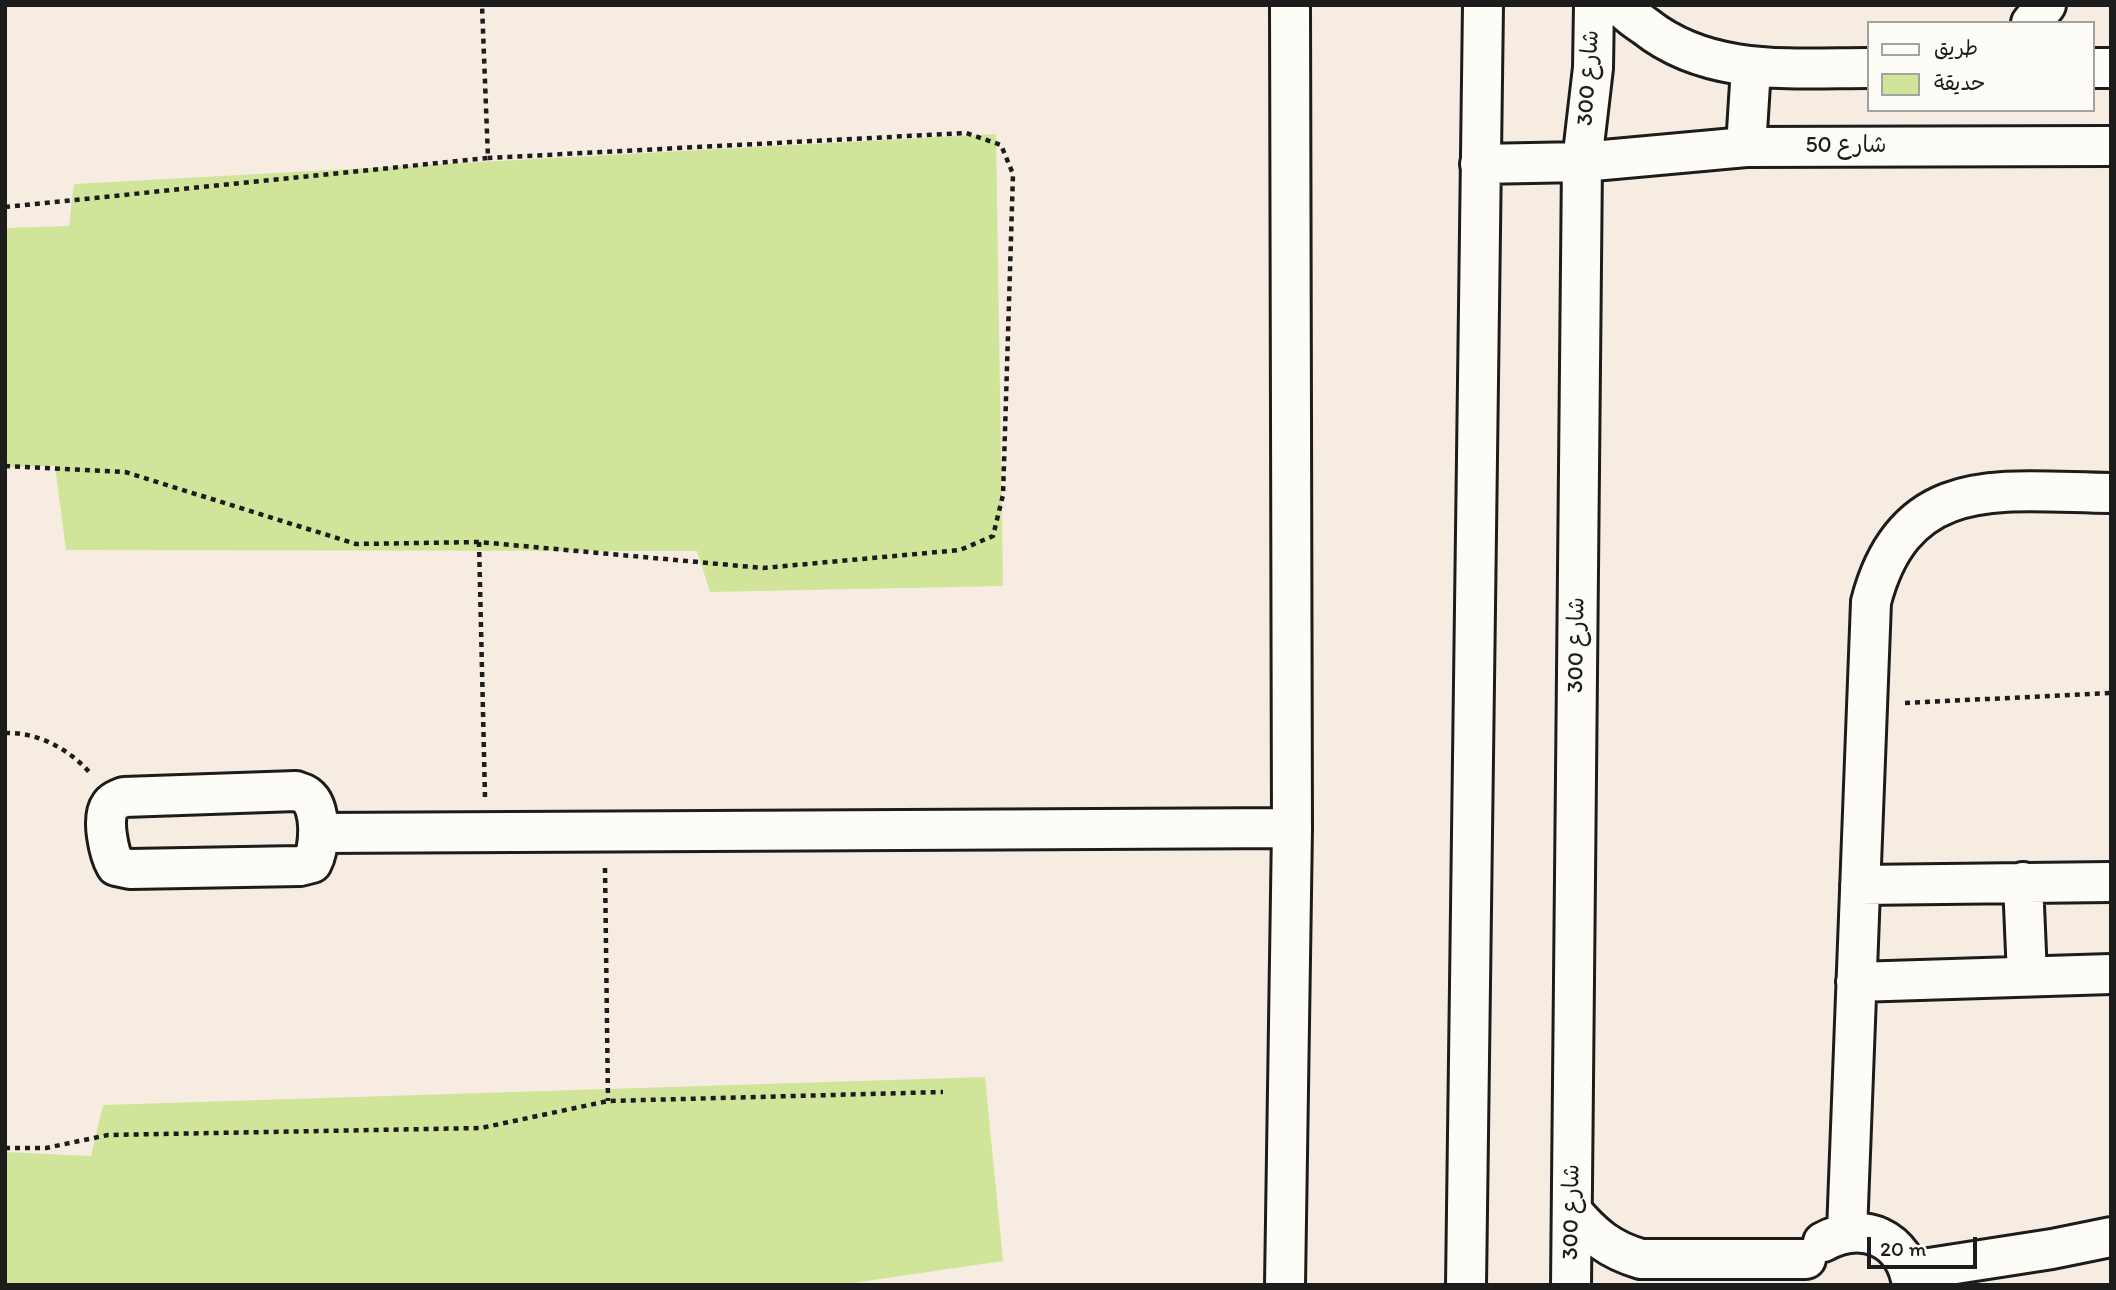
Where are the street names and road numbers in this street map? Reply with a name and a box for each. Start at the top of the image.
street label: شارع 300 [1572,29,1606,127]
street label: شارع 50 [1805,132,1887,160]
street label: شارع 300 [1562,597,1592,693]
street label: شارع 300 [1557,1164,1587,1260]

